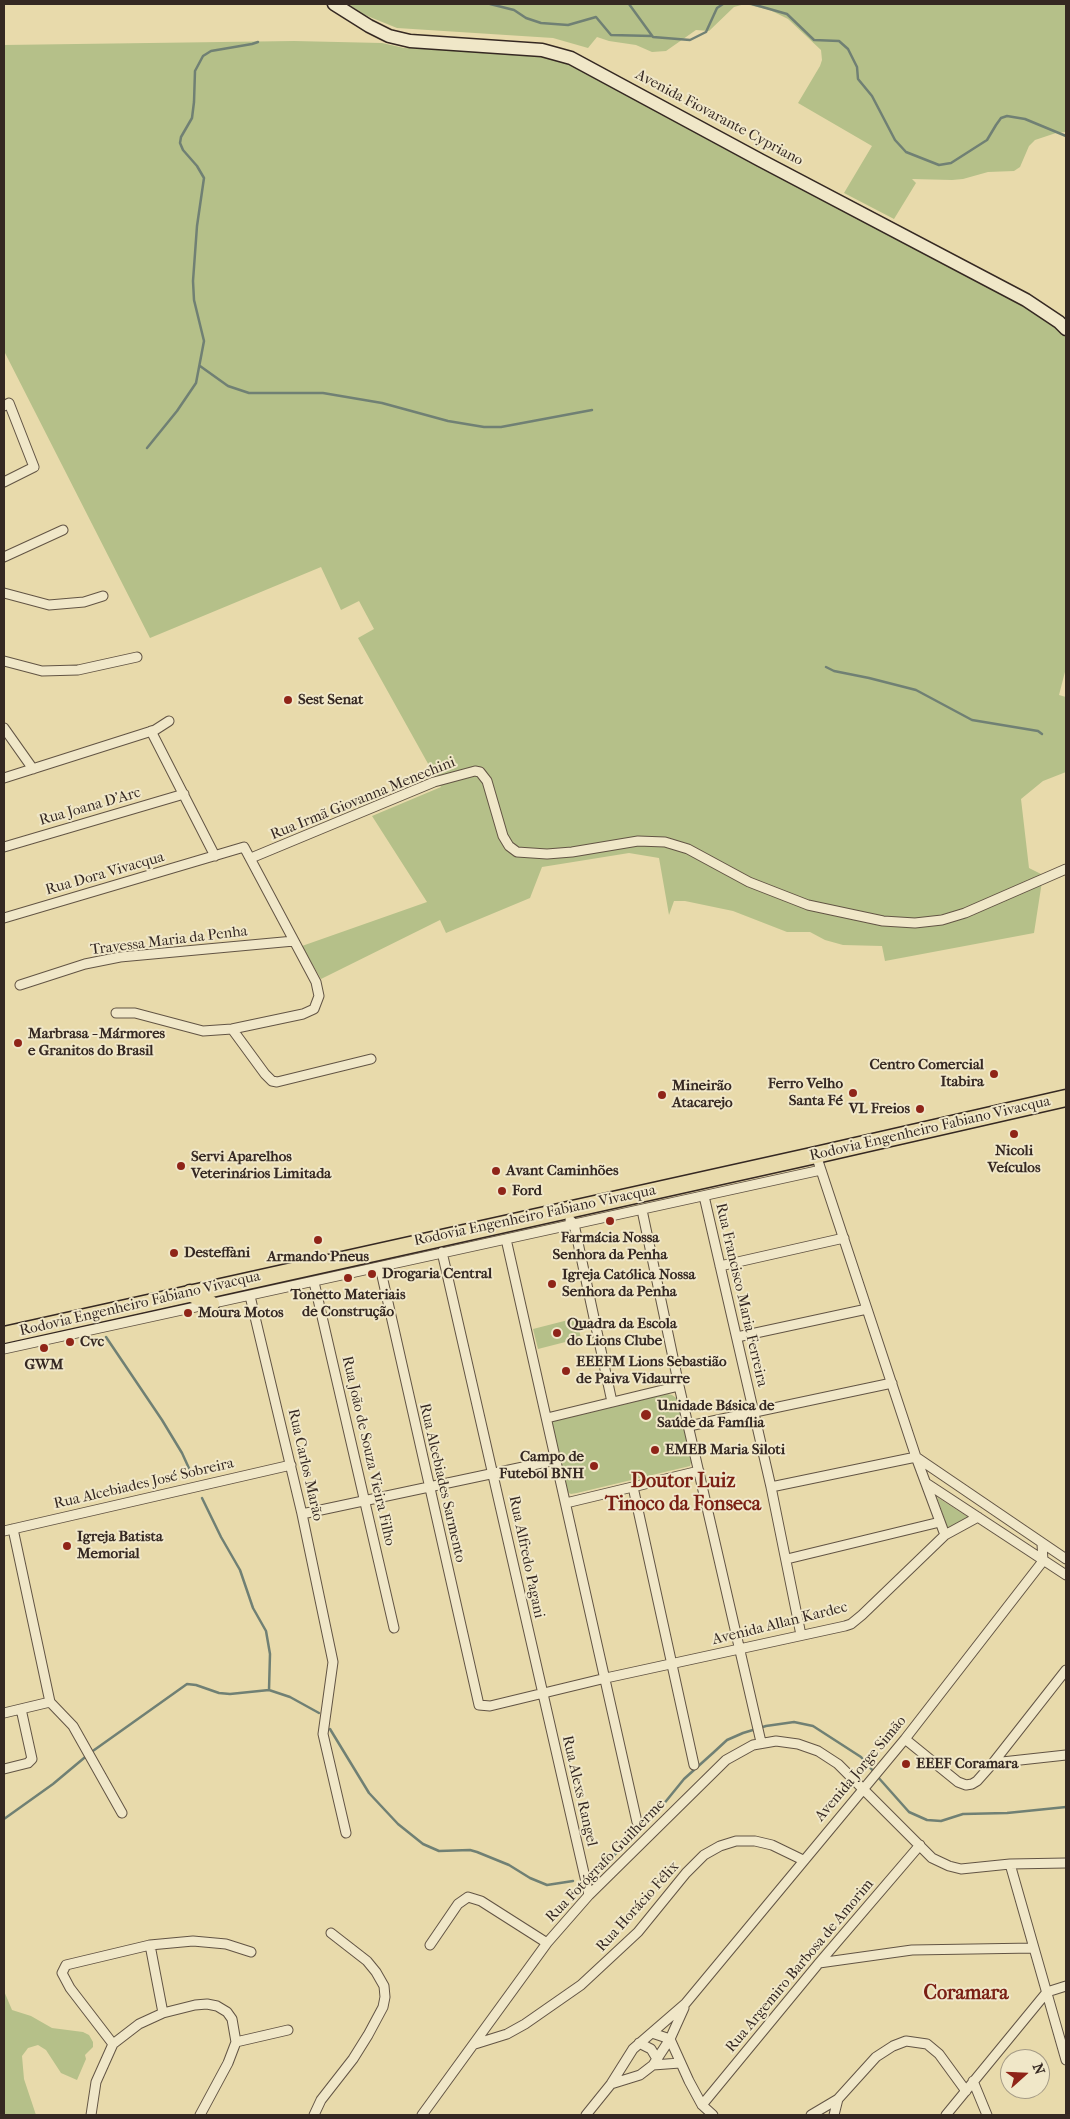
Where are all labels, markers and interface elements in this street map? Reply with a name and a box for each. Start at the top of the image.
street label: Avenida Fiovarante Cypriano [632,66,806,170]
place label: Sest Senat [298,691,363,709]
marker: Sest Senat [282,694,294,706]
street label: Rua Irmã Giovanna Menechini [268,754,458,844]
street label: Rua Joana D'Arc [37,784,143,830]
street label: Rua Dora Vivacqua [44,848,166,900]
street label: Travessa Maria da Penha [89,922,249,960]
place label: Marbrasa - Mármores e Granitos do Brasil [28,1025,165,1060]
marker: Marbrasa - Mármores e Granitos do Brasil [12,1037,24,1049]
place label: Centro Comercial Itabira [869,1056,984,1091]
marker: Centro Comercial Itabira [988,1068,1000,1080]
place label: Ferro Velho Santa Fé [768,1075,843,1110]
place label: Mineirão Atacarejo [672,1077,733,1112]
marker: Ferro Velho Santa Fé [847,1087,859,1099]
marker: Mineirão Atacarejo [656,1089,668,1101]
street label: Rodovia Engenheiro Fabiano Vivacqua [808,1092,1052,1166]
place label: VL Freios [849,1100,910,1118]
marker: VL Freios [914,1103,926,1115]
marker: Nicoli Veículos [1008,1128,1020,1140]
place label: Nicoli Veículos [988,1142,1040,1177]
place label: Servi Aparelhos Veterinários Limitada [191,1148,331,1183]
marker: Servi Aparelhos Veterinários Limitada [175,1160,187,1172]
place label: Avant Caminhões [506,1162,618,1180]
marker: Avant Caminhões [490,1165,502,1177]
street label: Rodovia Engenheiro Fabiano Vivacqua [412,1182,658,1250]
place label: Ford [512,1182,542,1200]
marker: Ford [496,1185,508,1197]
street label: Rua Francisco Maria Ferreira [711,1201,771,1389]
marker: Farmácia Nossa Senhora da Penha [604,1215,616,1227]
place label: Farmácia Nossa Senhora da Penha [553,1229,667,1264]
marker: Armando Pneus [312,1234,324,1246]
place label: Desteffani [184,1244,250,1262]
marker: Desteffani [168,1247,180,1259]
place label: Armando Pneus [267,1248,369,1266]
place label: Drogaria Central [382,1265,492,1283]
place label: Igreja Católica Nossa Senhora da Penha [562,1266,695,1301]
street label: Rodovia Engenheiro Fabiano Vivacqua [18,1267,262,1341]
marker: Drogaria Central [366,1268,378,1280]
marker: Tonetto Materiais de Construção [342,1272,354,1284]
marker: Igreja Católica Nossa Senhora da Penha [546,1278,558,1290]
place label: Tonetto Materiais de Construção [291,1286,405,1321]
place label: Moura Motos [198,1304,284,1322]
marker: Moura Motos [182,1307,194,1319]
place label: Quadra da Escola do Lions Clube [567,1315,677,1350]
marker: Quadra da Escola do Lions Clube [551,1327,563,1339]
place label: Cvc [80,1333,104,1351]
marker: Cvc [64,1336,76,1348]
marker: GWM [38,1342,50,1354]
place label: EEEFM Lions Sebastião de Paiva Vidaurre [576,1353,727,1388]
street label: Rua João de Souza Vieira Filho [337,1354,399,1548]
place label: GWM [24,1356,64,1374]
marker: EEEFM Lions Sebastião de Paiva Vidaurre [560,1365,572,1377]
place label: Unidade Básica de Saúde da Família [657,1397,775,1432]
street label: Rua Alcebiades Sarmento [415,1402,469,1564]
street label: Rua Carlos Marão [283,1407,327,1523]
marker: Unidade Básica de Saúde da Família [639,1408,653,1422]
place label: EMEB Maria Siloti [665,1441,785,1459]
marker: EMEB Maria Siloti [649,1444,661,1456]
place label: Campo de Futebol BNH [499,1448,584,1483]
street label: Rua Alcebiades José Sobreira [52,1455,236,1513]
marker: Campo de Futebol BNH [588,1460,600,1472]
district label: Doutor Luiz Tinoco da Fonseca [605,1470,761,1517]
street label: Rua Alfredo Pagani [504,1494,548,1620]
place label: Igreja Batista Memorial [77,1528,163,1563]
marker: Igreja Batista Memorial [61,1540,73,1552]
street label: Avenida Allan Kardec [711,1598,849,1650]
street label: Avenida Jorge Simão [812,1713,910,1825]
street label: Rua Alexs Rangel [557,1734,601,1848]
place label: EEEF Coramara [916,1755,1018,1773]
marker: EEEF Coramara [900,1758,912,1770]
street label: Rua Fotógrafo Guilherme [542,1796,670,1926]
street label: Rua Horácio Félix [593,1858,683,1956]
street label: Rua Argemiro Barbosa de Amorim [722,1876,878,2056]
district label: Coramara [924,1982,1008,2006]
north arrow [1000,2049,1050,2099]
text: N [1029,2061,1048,2077]

